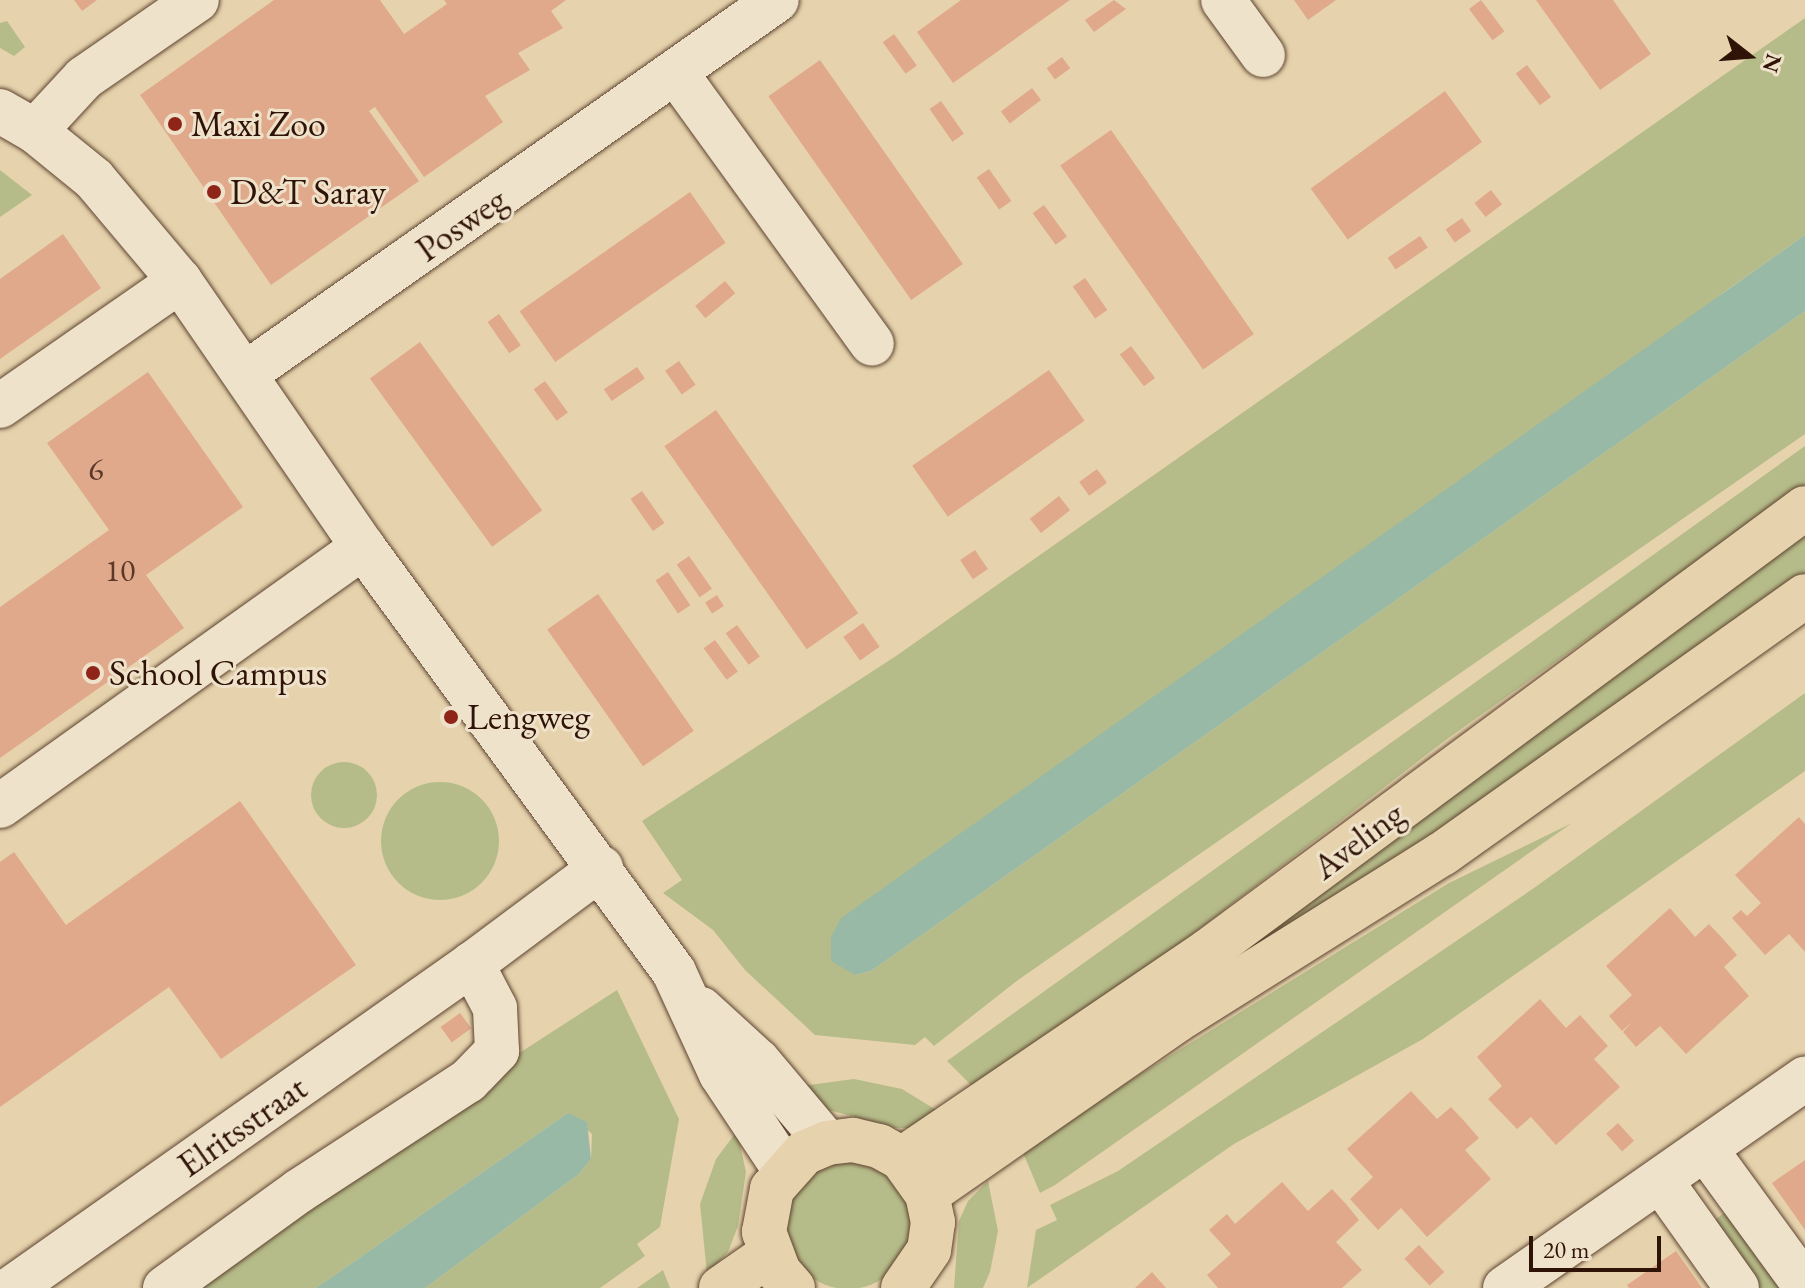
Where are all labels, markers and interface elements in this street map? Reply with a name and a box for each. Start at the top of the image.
north arrow [1709,16,1789,96]
text: N [1756,50,1789,76]
place label: Maxi Zoo [191,102,326,146]
marker: Maxi Zoo [166,115,184,133]
place label: D&T Saray [230,170,386,214]
street label: Posweg [407,177,515,271]
marker: D&T Saray [205,183,223,201]
house number: 6 [88,450,104,488]
house number: 10 [105,551,135,589]
place label: School Campus [109,651,327,695]
marker: School Campus [84,664,102,682]
place label: Lengweg [467,695,590,739]
marker: Lengweg [442,708,460,726]
street label: Aveling [1304,792,1412,888]
street label: Elritsstraat [169,1066,315,1186]
scale bar [1533,1220,1665,1270]
text: 20 m [1543,1234,1590,1265]

